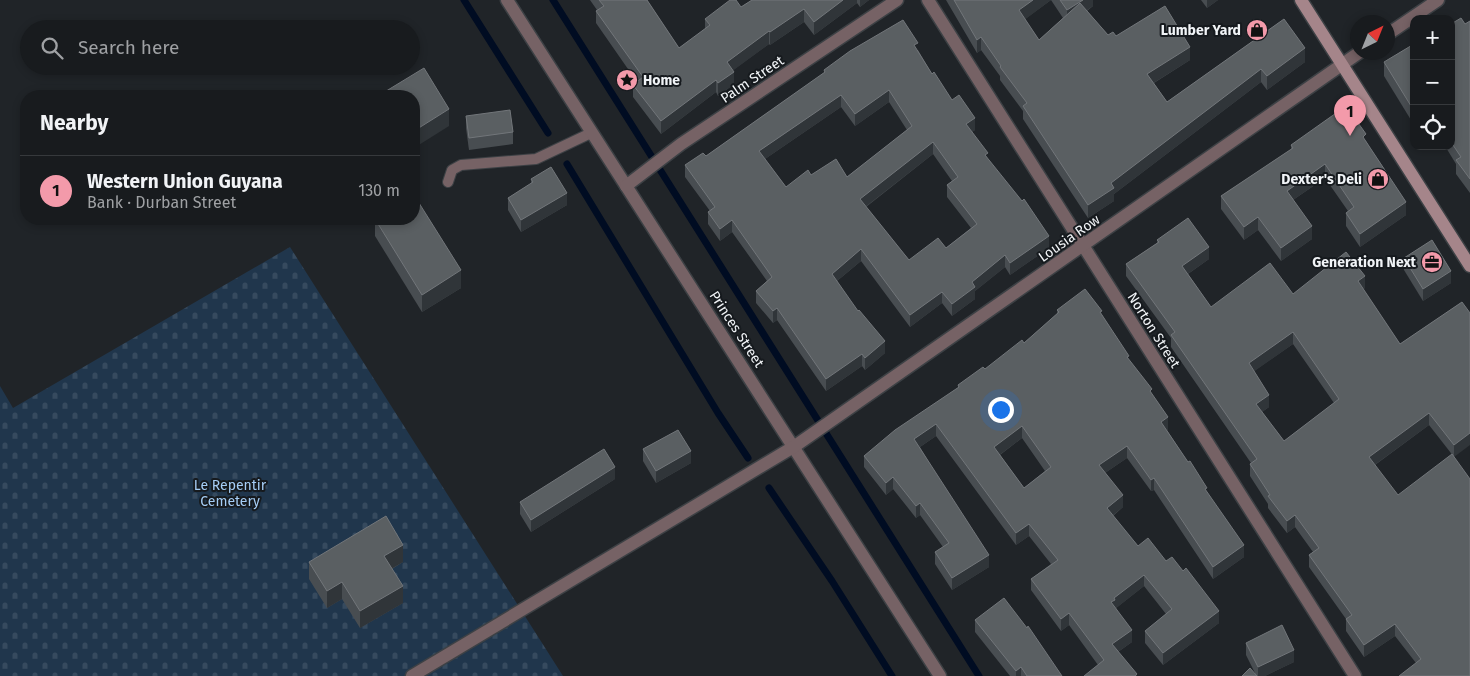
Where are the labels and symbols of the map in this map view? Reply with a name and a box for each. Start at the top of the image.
north arrow [1350,15,1395,60]
shop icon: Lumber Yard [1245,18,1269,42]
place label: Lumber Yard [1161,22,1241,39]
street label: Palm Street [717,52,788,107]
place icon: Home [615,68,639,92]
place label: Home [643,72,680,89]
pin: 1 [1334,95,1366,136]
shop icon: Dexter's Deli [1366,167,1390,191]
place label: Dexter's Deli [1281,171,1362,188]
street label: Lousia Row [1035,211,1103,266]
office icon: Generation Next [1420,250,1444,274]
place label: Generation Next [1312,254,1417,271]
street label: Princes Street [706,288,768,371]
street label: Norton Street [1124,289,1184,372]
your location [988,397,1014,423]
park label: Le Repentir Cemetery [194,477,267,510]

